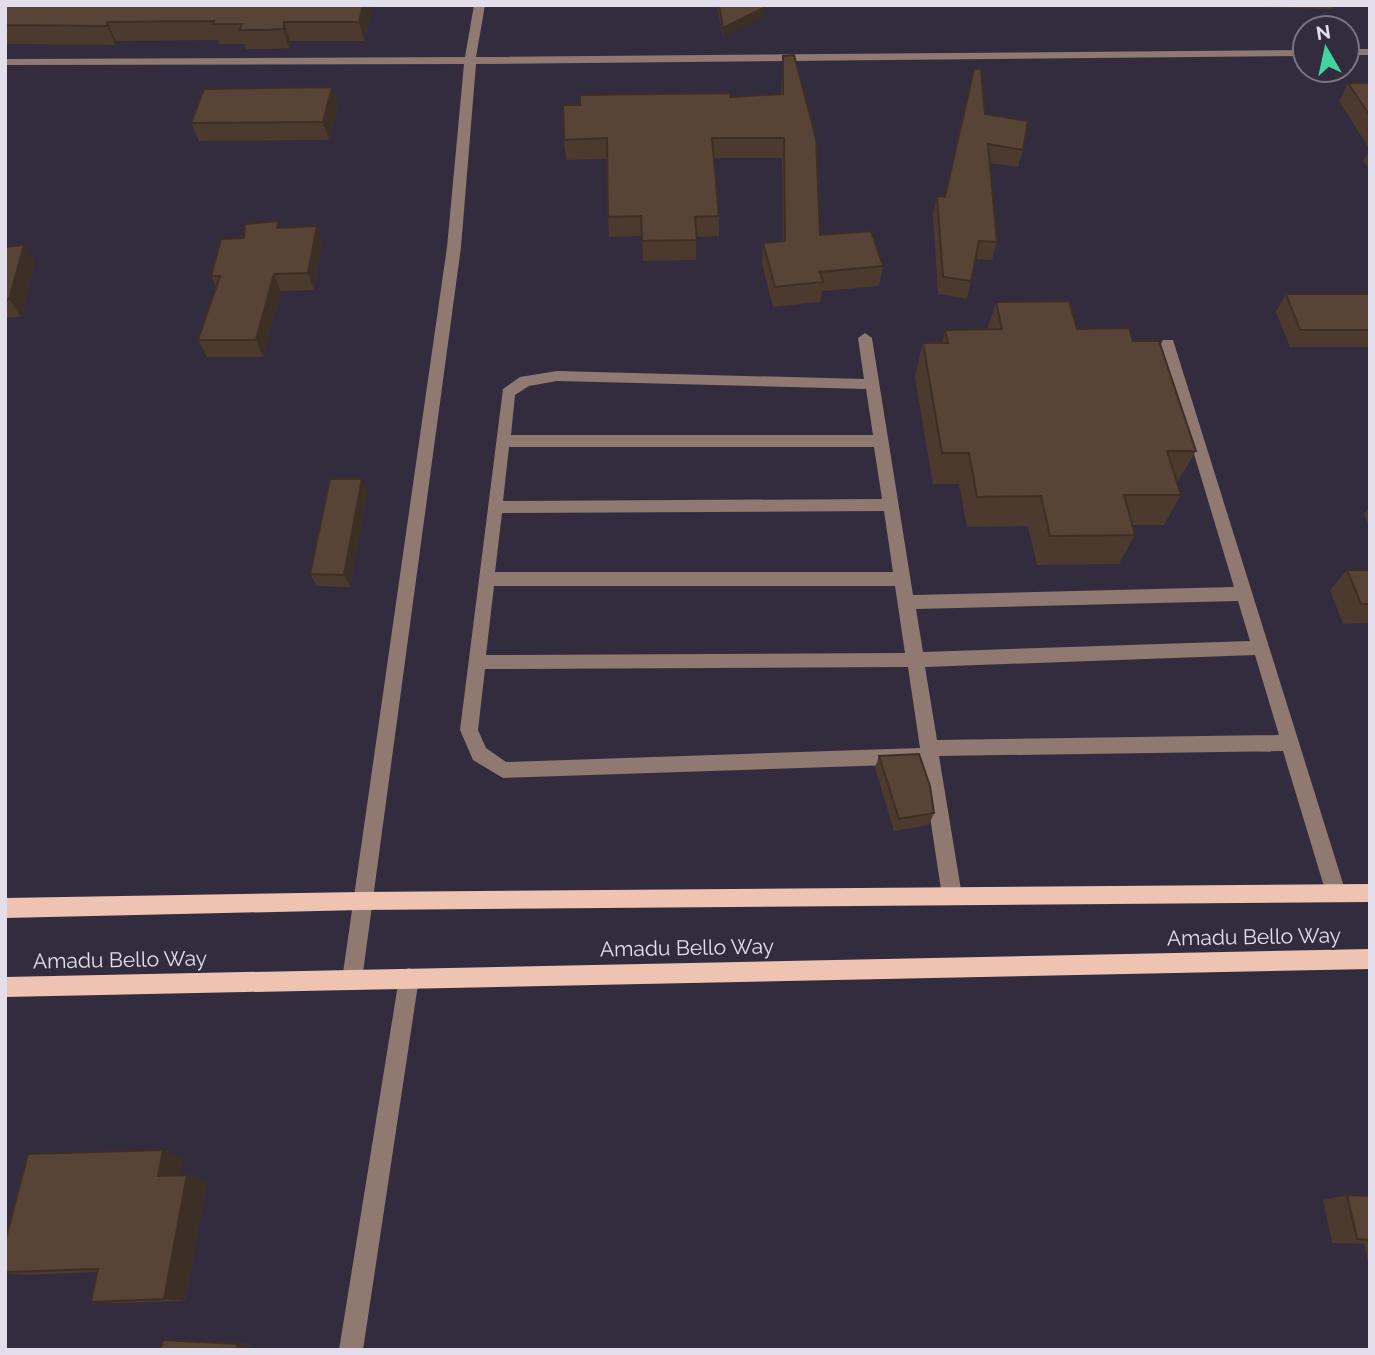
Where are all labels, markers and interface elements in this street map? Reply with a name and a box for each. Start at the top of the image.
north arrow [1291,14,1361,84]
text: N [1314,20,1332,44]
street label: Amadu Bello Way [1167,922,1341,951]
street label: Amadu Bello Way [600,933,774,962]
street label: Amadu Bello Way [33,945,207,974]

